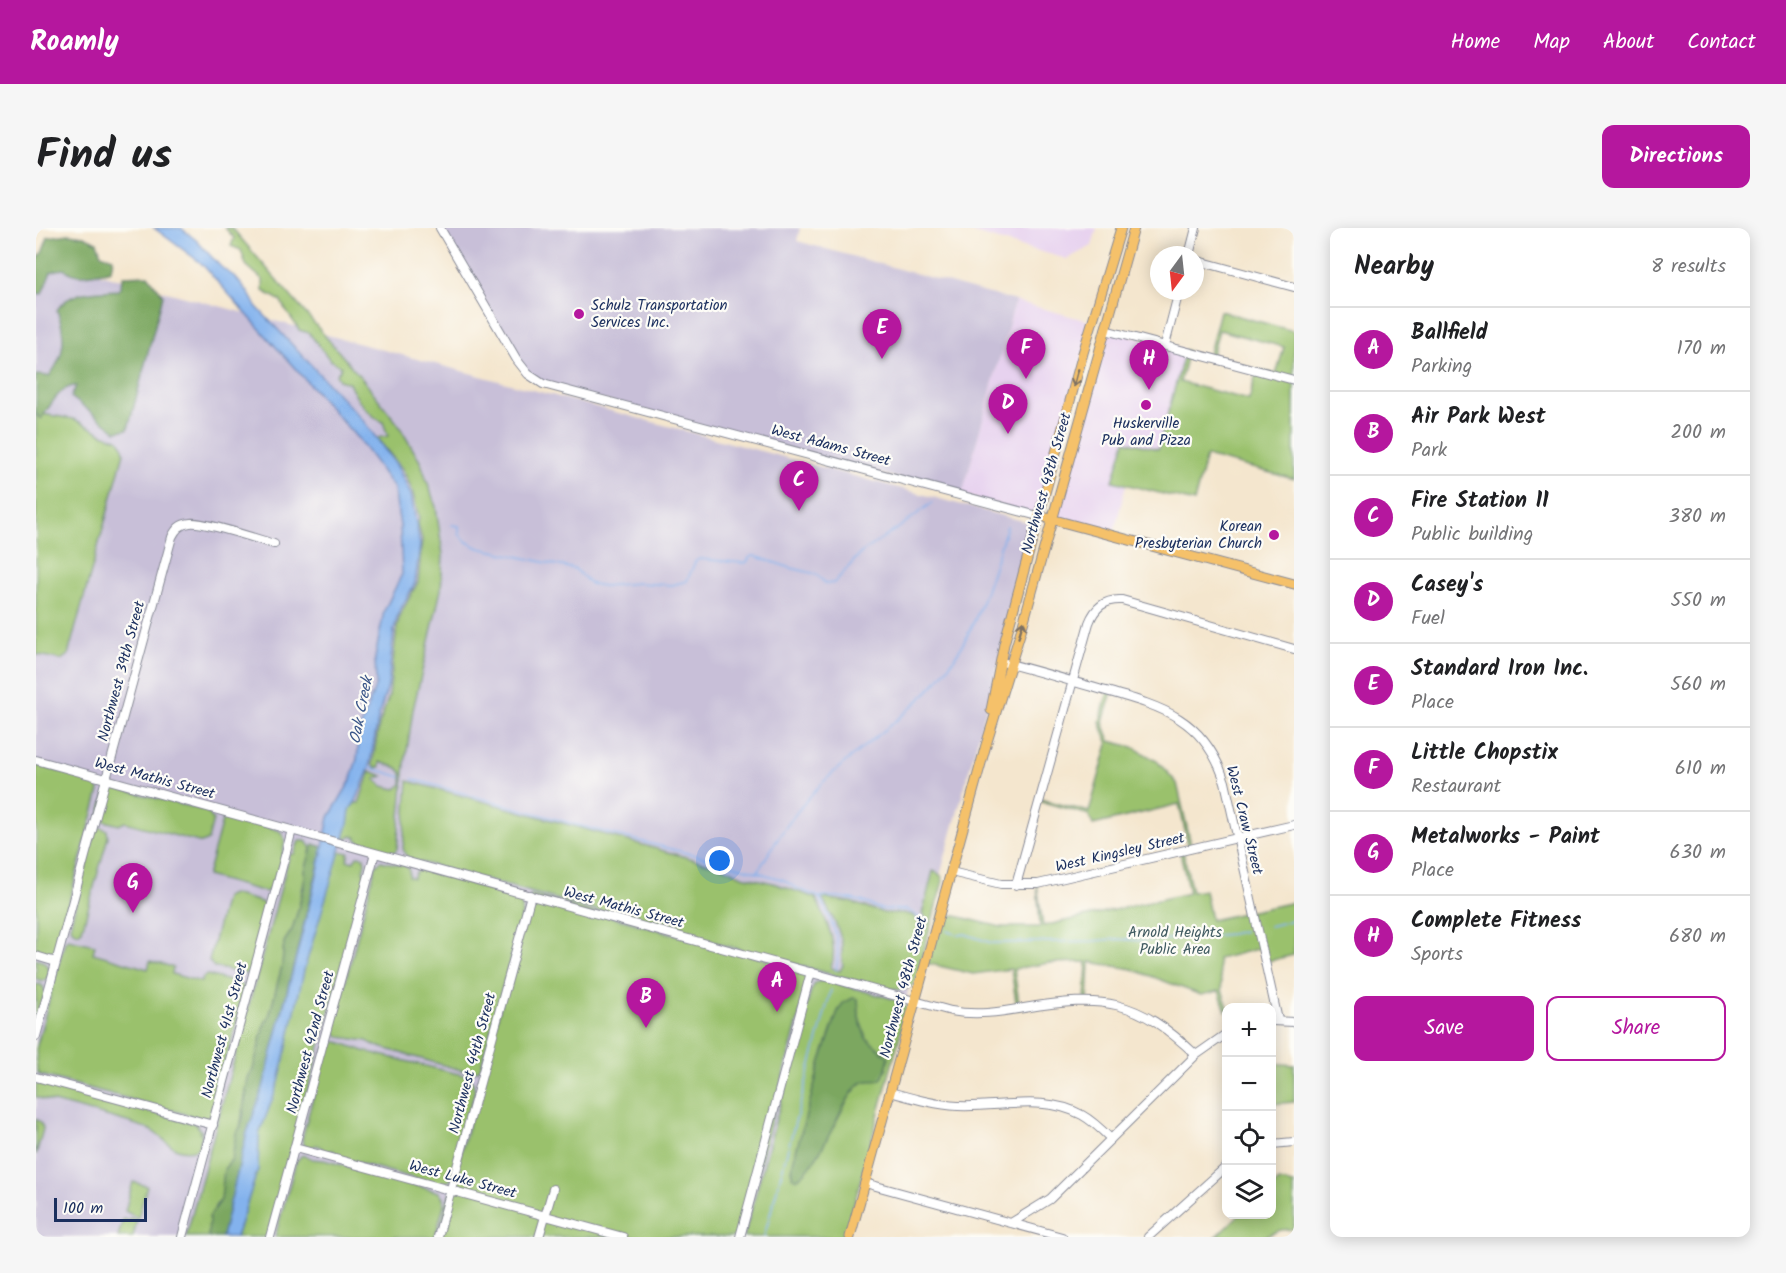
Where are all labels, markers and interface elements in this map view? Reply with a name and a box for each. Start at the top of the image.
text: Roamly [30,20,119,65]
text: Home [1451,26,1500,59]
text: Map [1533,26,1570,59]
text: About [1603,26,1654,59]
text: Contact [1687,26,1756,59]
text: Find us [36,123,172,190]
button: Directions [1602,125,1750,188]
north arrow [1150,246,1204,300]
text: Nearby [1354,246,1434,288]
text: 8 results [1651,251,1726,283]
place label: Schulz Transportation Services Inc. [591,294,728,335]
marker: Schulz Transportation Services Inc. [572,307,586,321]
pin: E [862,310,902,359]
text: Ballfield [1411,316,1488,351]
pin: F [1006,330,1046,379]
text: A [1367,333,1380,365]
text: 170 m [1677,333,1726,365]
pin: H [1130,340,1168,390]
text: Parking [1411,351,1472,383]
one-way arrow [1070,369,1081,388]
pin: D [988,384,1028,434]
marker: Huskerville Pub and Pizza [1139,398,1153,412]
text: Air Park West [1411,400,1546,435]
street label: Northwest 48th Street [1015,410,1079,557]
place label: Huskerville Pub and Pizza [1101,412,1191,453]
text: B [1367,417,1380,449]
text: 200 m [1670,417,1726,449]
street label: West Adams Street [768,418,893,473]
text: Park [1411,435,1447,467]
pin: C [780,462,819,511]
text: Fire Station 11 [1411,484,1549,519]
text: C [1367,501,1380,533]
text: 380 m [1669,501,1726,533]
place label: Korean Presbyterian Church [1135,515,1262,556]
text: Public building [1411,519,1533,551]
marker: Korean Presbyterian Church [1267,528,1281,542]
text: Casey's [1411,568,1483,603]
text: D [1367,585,1380,617]
text: 550 m [1671,585,1726,617]
street label: Northwest 39th Street [92,598,152,744]
text: Fuel [1411,603,1445,635]
one-way arrow [1016,620,1027,639]
text: Standard Iron Inc. [1411,652,1588,687]
text: E [1368,669,1379,701]
text: 560 m [1670,669,1726,701]
water label: Oak Creek [343,672,381,746]
text: Place [1411,687,1454,719]
text: Little Chopstix [1411,736,1558,771]
street label: West Mathis Street [92,751,218,807]
text: F [1368,753,1379,785]
text: 610 m [1675,753,1726,785]
street label: West Craw Street [1219,763,1269,878]
text: Restaurant [1411,771,1501,803]
text: Metalworks - Paint [1411,820,1600,855]
street label: West Kingsley Street [1053,826,1187,880]
text: G [1368,837,1379,869]
text: 630 m [1670,837,1726,869]
your location [705,846,734,875]
text: Place [1411,855,1454,887]
pin: G [114,864,152,913]
street label: West Mathis Street [561,880,687,936]
text: Complete Fitness [1411,904,1581,939]
street label: Northwest 48th Street [873,913,935,1061]
park label: Arnold Heights Public Area [1128,921,1223,962]
text: H [1367,921,1380,953]
text: 680 m [1669,921,1726,953]
text: Sports [1411,939,1463,971]
street label: Northwest 41st Street [195,959,255,1101]
pin: A [758,962,796,1012]
street label: Northwest 42nd Street [280,968,342,1117]
pin: B [626,978,666,1028]
street label: Northwest 44th Street [443,990,503,1137]
button: Save [1354,996,1534,1061]
button: Share [1546,996,1726,1061]
map controls [1222,1003,1276,1219]
button: + [1222,1003,1276,1057]
button: − [1222,1057,1276,1111]
button: locate [1222,1111,1276,1165]
street label: West Luke Street [407,1154,519,1206]
button: layers [1222,1165,1276,1219]
scale bar [54,1195,147,1222]
text: 100 m [63,1196,103,1221]

